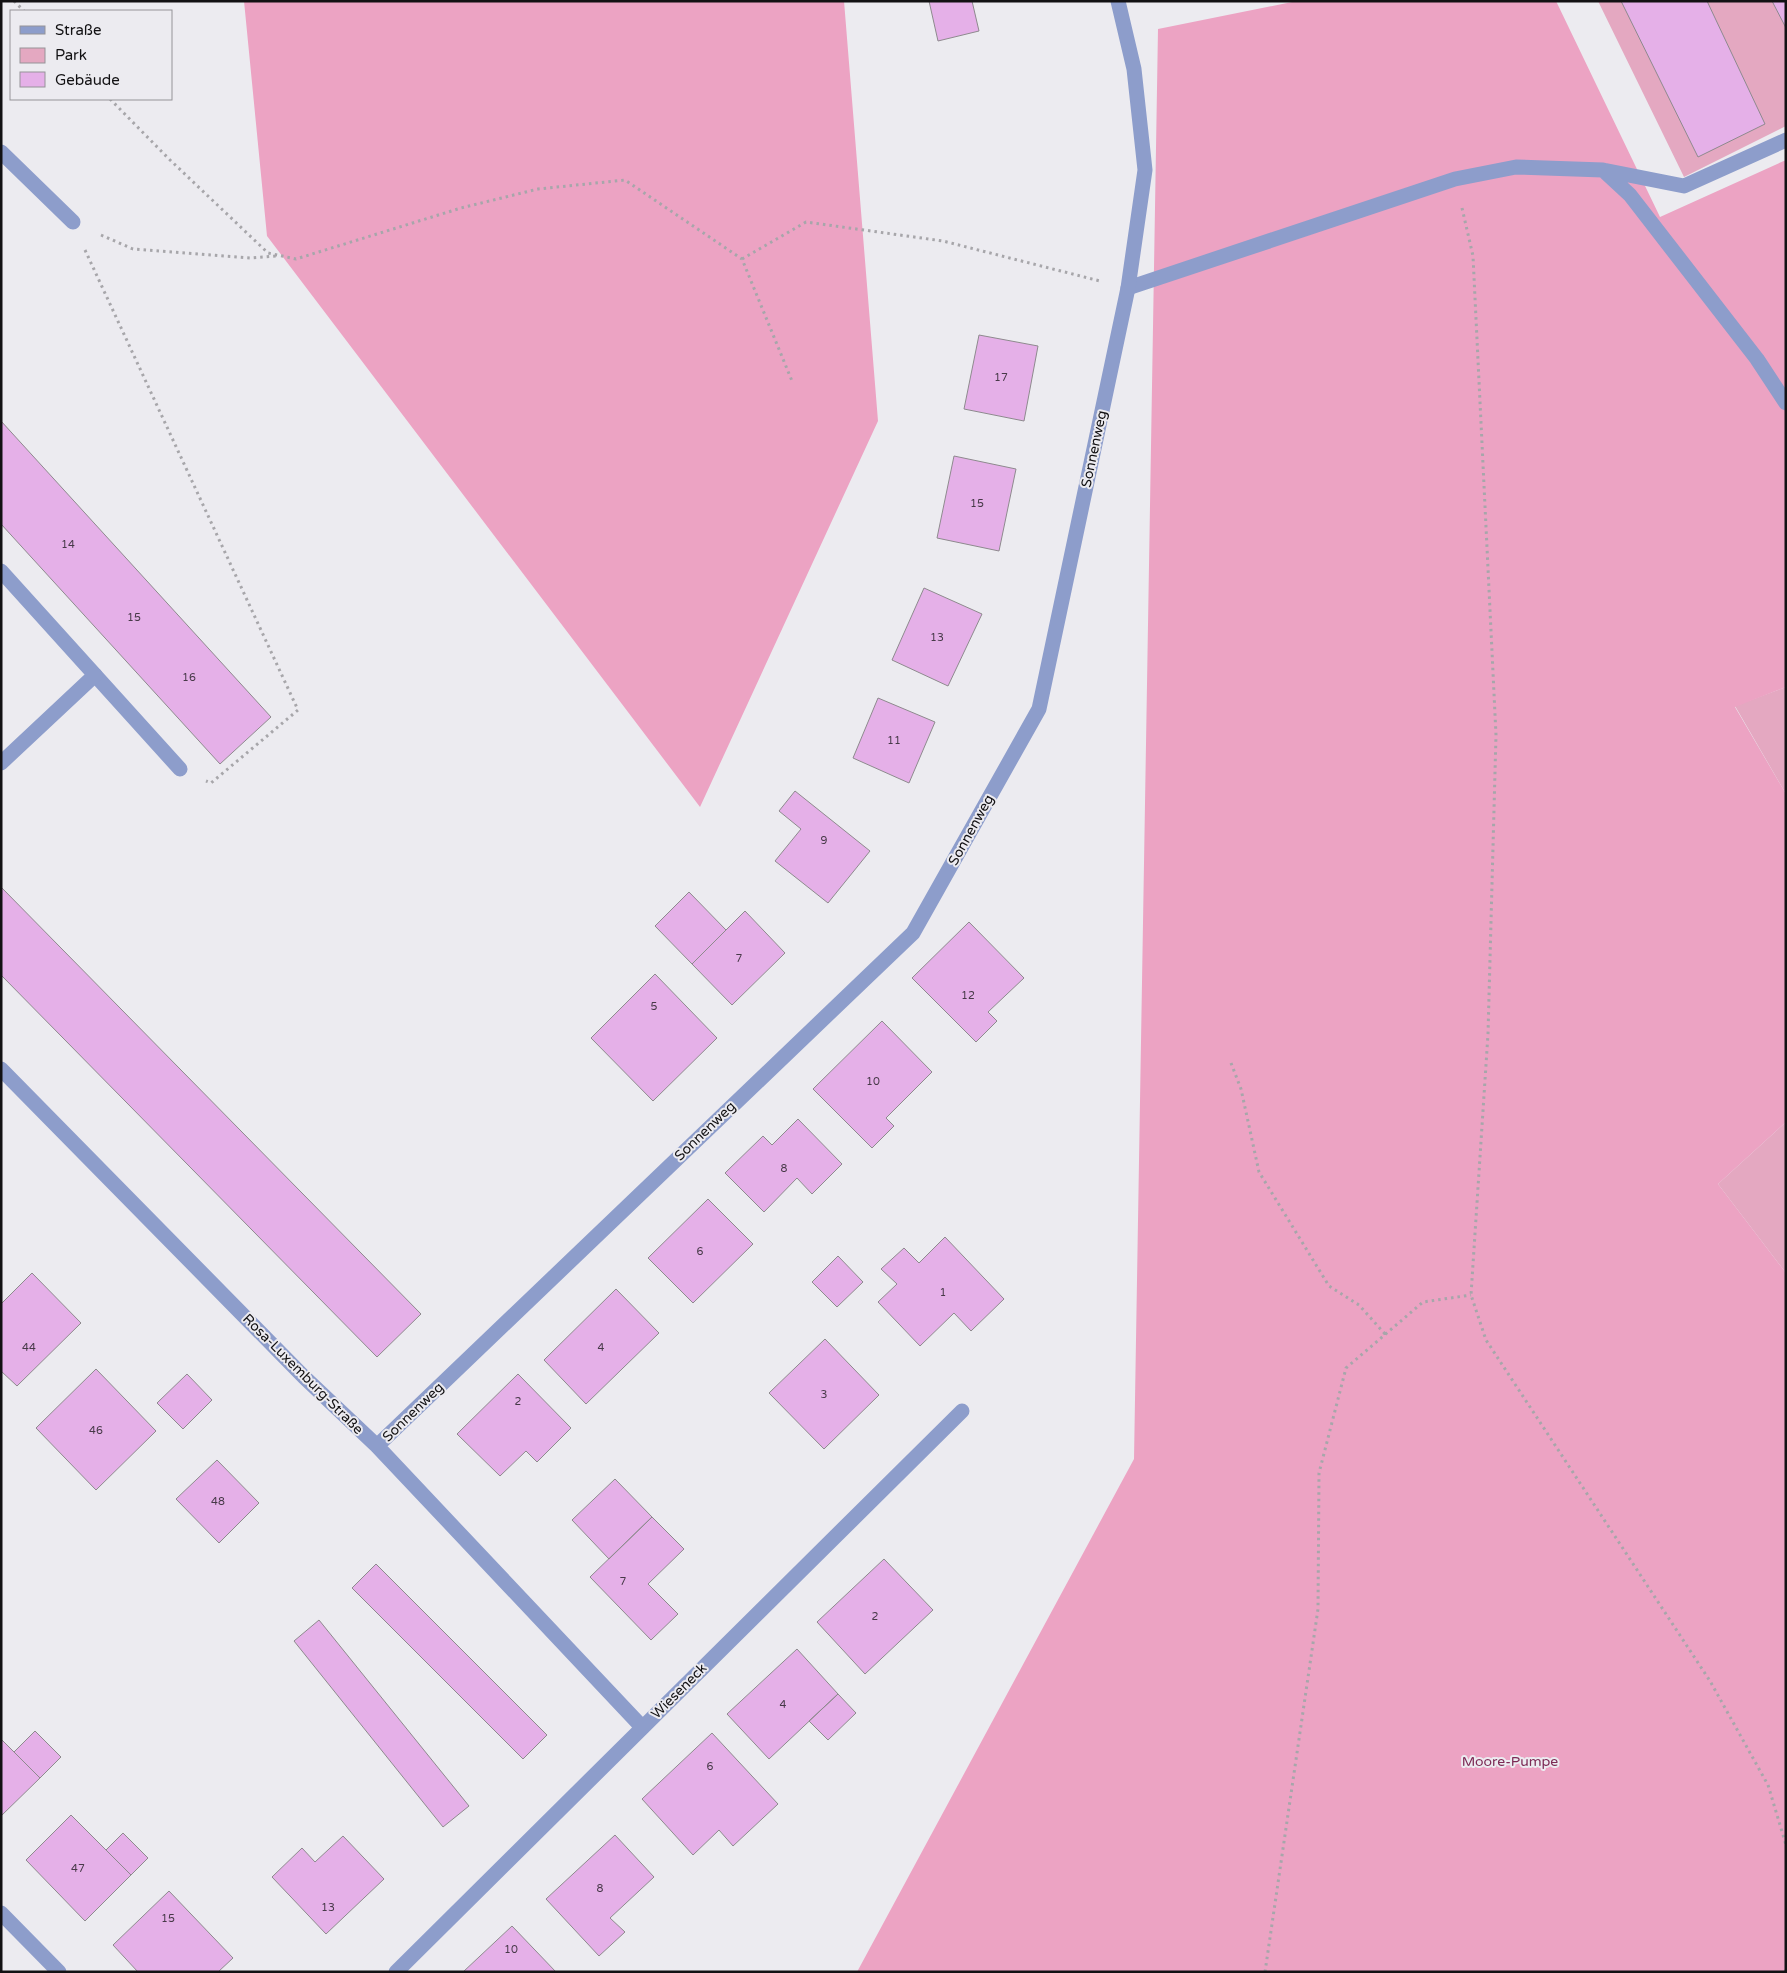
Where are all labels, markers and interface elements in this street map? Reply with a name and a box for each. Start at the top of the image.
legend [10,10,172,100]
text: Straße [55,21,101,39]
text: Park [55,46,87,64]
text: Gebäude [55,71,120,89]
house number: 17 [994,371,1008,384]
street label: Sonnenweg [1078,409,1110,489]
house number: 15 [970,497,984,510]
house number: 14 [61,538,75,551]
house number: 15 [127,611,141,624]
house number: 13 [930,631,944,644]
house number: 16 [182,671,196,684]
house number: 11 [887,734,901,747]
street label: Sonnenweg [945,792,997,868]
house number: 9 [821,834,828,847]
house number: 7 [736,952,743,965]
house number: 12 [961,989,975,1002]
house number: 5 [651,1000,658,1013]
house number: 10 [866,1075,880,1088]
street label: Sonnenweg [671,1098,739,1164]
house number: 8 [781,1162,788,1175]
house number: 6 [697,1245,704,1258]
house number: 1 [940,1286,946,1299]
street label: Rosa-Luxemburg-Straße [239,1310,367,1438]
house number: 44 [22,1341,36,1354]
house number: 4 [598,1341,605,1354]
street label: Sonnenweg [379,1379,447,1445]
house number: 3 [821,1388,828,1401]
house number: 2 [515,1395,522,1408]
house number: 46 [89,1424,103,1437]
house number: 48 [211,1495,225,1508]
house number: 7 [620,1575,627,1588]
house number: 2 [872,1610,879,1623]
street label: Wieseneck [648,1659,711,1722]
house number: 4 [780,1698,787,1711]
park label: Moore-Pumpe [1462,1753,1558,1770]
house number: 6 [707,1760,714,1773]
house number: 47 [71,1862,85,1875]
house number: 8 [597,1882,604,1895]
house number: 13 [321,1901,335,1914]
house number: 15 [161,1912,175,1925]
house number: 10 [504,1943,518,1956]

